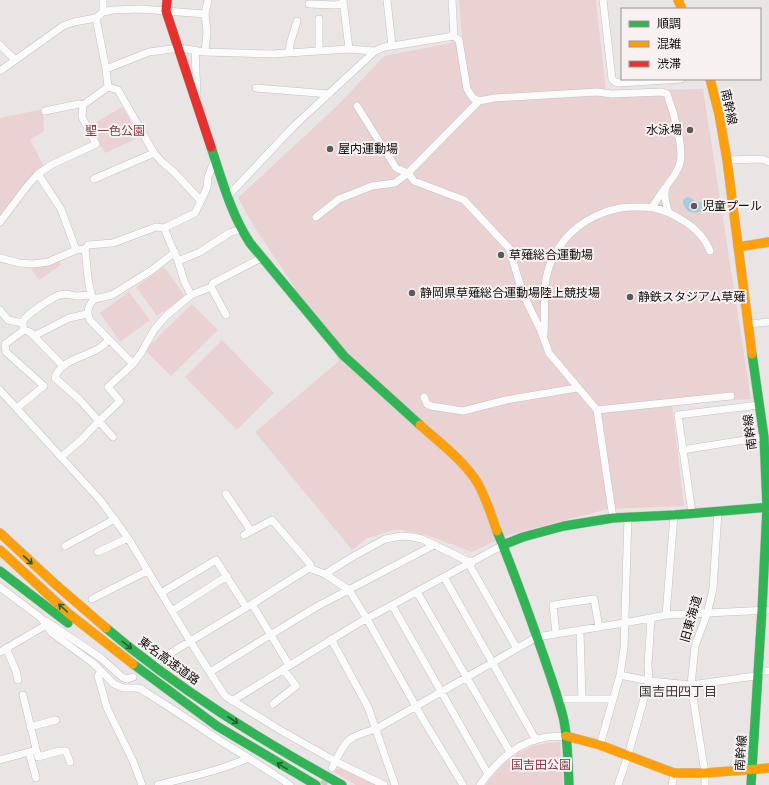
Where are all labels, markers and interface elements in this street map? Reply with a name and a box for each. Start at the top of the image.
legend [621,8,761,80]
text: 順調 [657,16,681,33]
text: 混雑 [657,36,681,53]
text: 渋滞 [657,56,681,73]
street label: 南幹線 [716,88,741,126]
place label: 水泳場 [646,122,682,139]
park label: 聖一色公園 [85,123,145,140]
marker: 水泳場 [685,125,695,135]
place label: 屋内運動場 [338,141,398,158]
marker: 屋内運動場 [325,144,335,154]
place label: 児童プール [702,198,762,215]
marker: 児童プール [689,201,699,211]
place label: 草薙総合運動場 [509,247,593,264]
marker: 草薙総合運動場 [496,250,506,260]
place label: 静岡県草薙総合運動場陸上競技場 [420,285,600,302]
marker: 静岡県草薙総合運動場陸上競技場 [407,288,417,298]
place label: 静鉄スタジアム草薙 [638,289,745,306]
marker: 静鉄スタジアム草薙 [625,292,635,302]
street label: 南幹線 [740,413,761,451]
one-way arrow [23,555,34,564]
street label: 旧東海道 [677,594,706,645]
one-way arrow [58,603,68,613]
street label: 東名高速道路 [135,633,203,689]
one-way arrow [121,640,132,649]
district label: 国吉田四丁目 [639,683,717,701]
one-way arrow [227,716,238,724]
street label: 南幹線 [732,734,751,772]
park label: 国吉田公園 [511,757,571,774]
one-way arrow [276,761,288,769]

